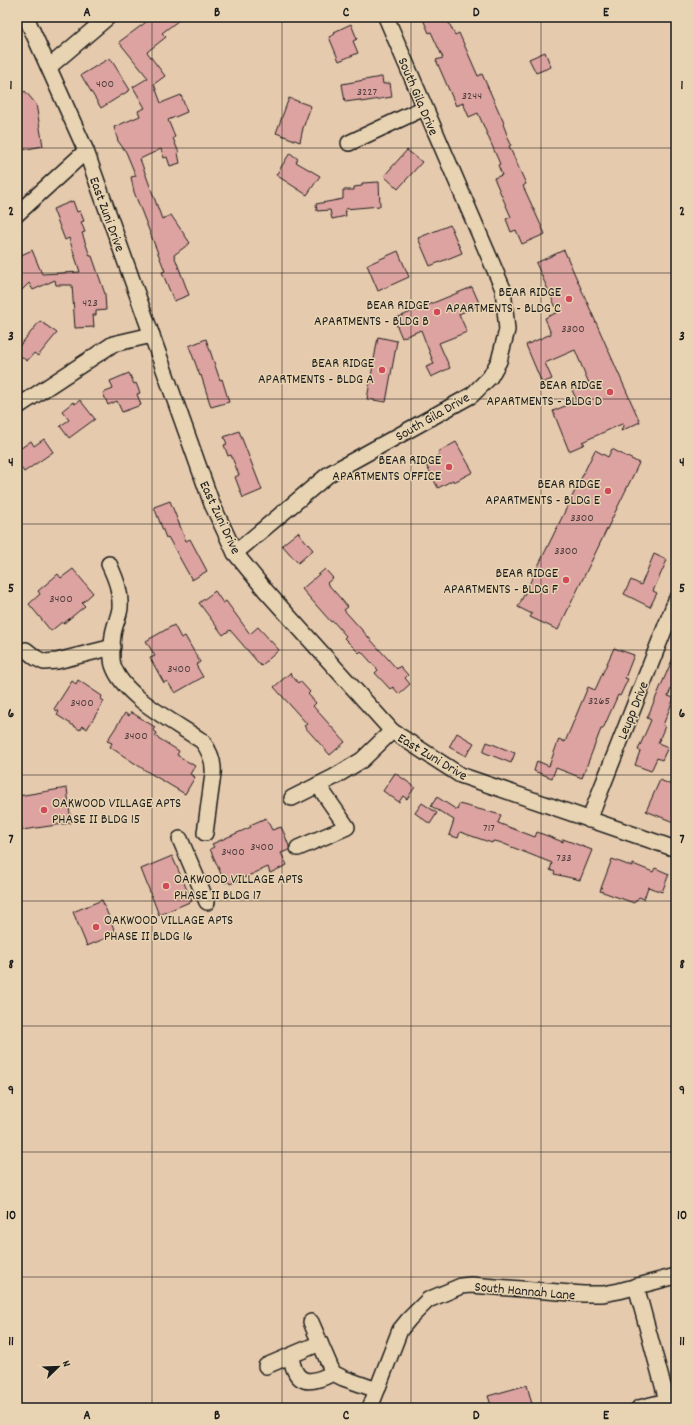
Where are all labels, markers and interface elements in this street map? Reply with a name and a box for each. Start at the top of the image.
text: A [83,4,91,23]
text: B [214,4,220,23]
text: C [343,4,350,23]
text: D [473,4,480,23]
text: E [603,4,610,23]
street label: South Gila Drive [392,55,443,139]
house number: 400 [96,76,114,93]
text: 1 [10,77,13,96]
text: 1 [681,77,684,96]
house number: 3227 [357,84,378,101]
house number: 3244 [462,88,482,105]
street label: East Zuni Drive [83,174,129,255]
text: 2 [8,203,14,222]
text: 2 [679,203,685,222]
place label: BEAR RIDGE APARTMENTS - BLDG C [446,283,562,319]
marker: BEAR RIDGE APARTMENTS - BLDG C [564,294,574,304]
house number: 423 [82,295,98,312]
place label: BEAR RIDGE APARTMENTS - BLDG B [314,296,430,332]
marker: BEAR RIDGE APARTMENTS - BLDG B [432,307,442,317]
house number: 3300 [561,321,585,338]
text: 3 [8,328,14,347]
text: 3 [679,328,685,347]
place label: BEAR RIDGE APARTMENTS - BLDG A [258,354,375,390]
marker: BEAR RIDGE APARTMENTS - BLDG A [377,365,387,375]
place label: BEAR RIDGE APARTMENTS - BLDG D [486,376,603,412]
marker: BEAR RIDGE APARTMENTS - BLDG D [605,387,615,397]
street label: South Gila Drive [392,388,474,447]
place label: BEAR RIDGE APARTMENTS OFFICE [332,451,442,487]
text: 4 [8,454,14,473]
text: 4 [679,454,685,473]
marker: BEAR RIDGE APARTMENTS OFFICE [444,462,454,472]
place label: BEAR RIDGE APARTMENTS - BLDG E [485,475,601,511]
street label: East Zuni Drive [194,478,245,558]
marker: BEAR RIDGE APARTMENTS - BLDG E [603,486,613,496]
house number: 3300 [570,510,594,527]
house number: 3300 [554,543,578,560]
place label: BEAR RIDGE APARTMENTS - BLDG F [443,564,559,600]
marker: BEAR RIDGE APARTMENTS - BLDG F [561,575,571,585]
text: 5 [8,580,14,599]
text: 5 [679,580,685,599]
house number: 3400 [49,591,73,608]
house number: 3400 [167,661,191,678]
street label: Leupp Drive [613,679,655,743]
house number: 3265 [588,693,610,710]
house number: 3400 [70,695,94,712]
text: 6 [8,705,15,724]
text: 6 [679,705,686,724]
house number: 3400 [124,728,148,745]
street label: East Zuni Drive [393,729,471,787]
place label: OAKWOOD VILLAGE APTS PHASE II BLDG 15 [52,794,181,830]
marker: OAKWOOD VILLAGE APTS PHASE II BLDG 15 [39,805,49,815]
house number: 717 [483,820,495,837]
text: 7 [9,831,14,850]
text: 7 [680,831,685,850]
house number: 3400 [250,839,274,856]
house number: 3400 [221,844,245,861]
house number: 733 [556,850,572,867]
place label: OAKWOOD VILLAGE APTS PHASE II BLDG 17 [174,870,303,906]
marker: OAKWOOD VILLAGE APTS PHASE II BLDG 17 [161,881,171,891]
place label: OAKWOOD VILLAGE APTS PHASE II BLDG 16 [104,911,233,947]
marker: OAKWOOD VILLAGE APTS PHASE II BLDG 16 [91,922,101,932]
text: 8 [8,956,14,975]
text: 8 [679,956,685,975]
text: 9 [8,1082,14,1101]
text: 9 [679,1082,685,1101]
text: 10 [6,1207,16,1226]
text: 10 [677,1207,687,1226]
street label: South Hannah Lane [474,1278,576,1306]
text: 11 [8,1333,14,1352]
text: 11 [679,1333,685,1352]
north arrow [38,1347,78,1387]
text: N [57,1358,74,1370]
text: A [83,1407,91,1425]
text: B [214,1407,220,1425]
text: C [343,1407,350,1425]
text: D [473,1407,480,1425]
text: E [603,1407,610,1425]

